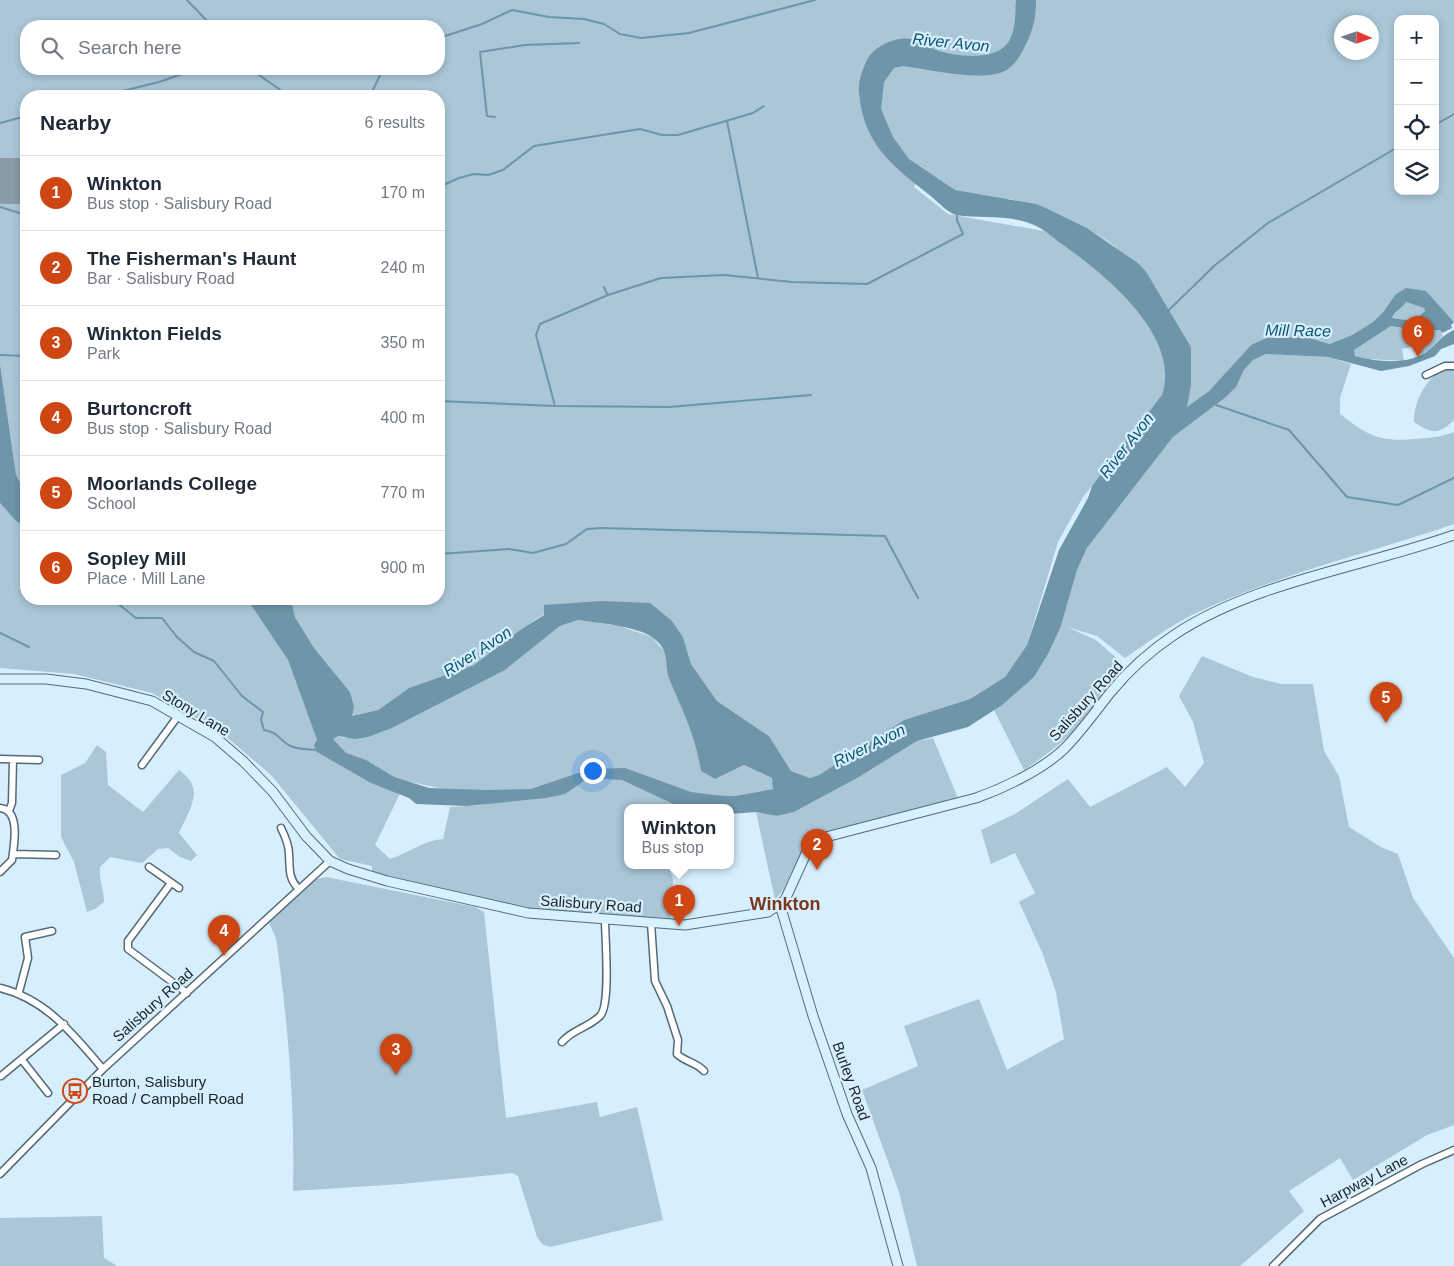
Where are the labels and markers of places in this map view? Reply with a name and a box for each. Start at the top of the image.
pin: 6 [1402,316,1434,357]
pin: 5 [1370,682,1402,723]
pin: 2 [801,829,833,870]
pin: 1 [663,885,695,926]
pin: 4 [208,915,240,956]
pin: 3 [380,1034,412,1075]
place label: Burton, Salisbury Road / Campbell Road [92,1073,244,1107]
bus stop icon: Burton, Salisbury Road / Campbell Road [62,1078,88,1104]

